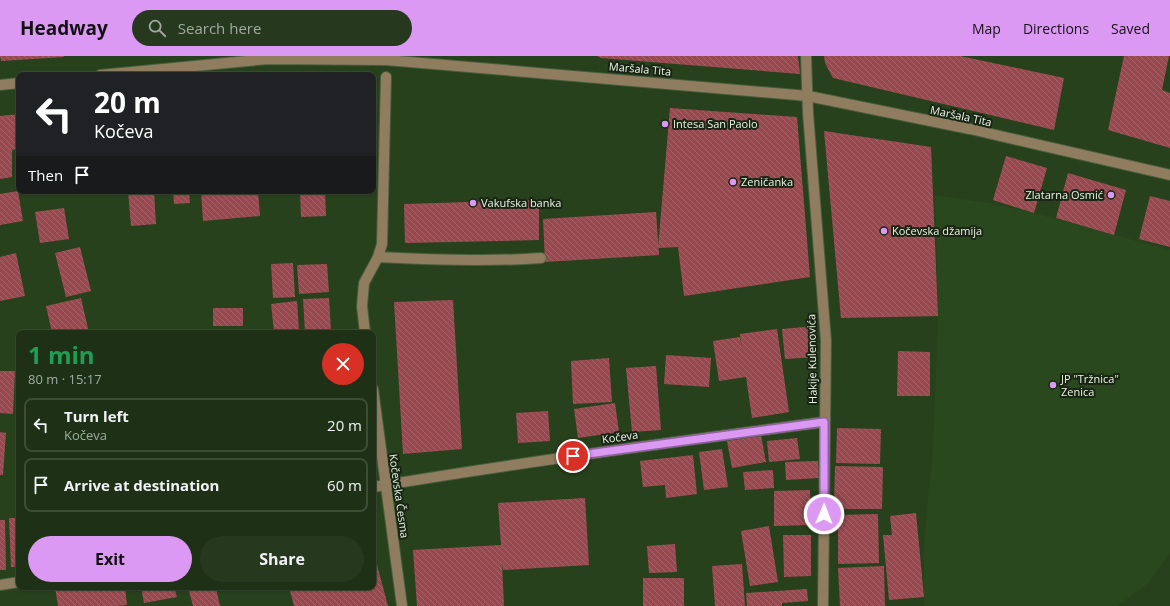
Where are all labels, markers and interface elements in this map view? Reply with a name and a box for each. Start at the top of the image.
search box [132,10,412,46]
text: Headway [20,15,108,41]
icon: search [146,17,168,39]
text: Search here [178,18,261,38]
text: Map [972,19,1001,38]
text: Directions [1023,19,1089,38]
text: Saved [1111,19,1150,38]
street label: Maršala Tita [608,58,672,79]
text: 20 m [94,83,161,121]
icon: left [28,88,80,140]
street label: Maršala Tita [929,102,993,129]
place label: Intesa San Paolo [673,116,758,131]
text: Kočeva [94,119,154,143]
marker: Intesa San Paolo [660,119,670,129]
icon: arrive [71,164,93,186]
text: Then [28,165,63,185]
place label: Zeničanka [741,174,793,189]
marker: Zeničanka [728,177,738,187]
place label: Zlatarna Osmić [1026,187,1103,202]
marker: Zlatarna Osmić [1106,190,1116,200]
place label: Vakufska banka [481,195,561,210]
marker: Vakufska banka [468,198,478,208]
place label: Kočevska džamija [892,223,982,238]
marker: Kočevska džamija [879,226,889,236]
street label: Hakije Kulenovića [803,314,820,404]
text: 1 min [28,338,95,371]
button: close [322,343,364,385]
text: 80 m · 15:17 [28,370,102,388]
place label: JP "Tržnica" Zenica [1060,371,1119,399]
marker: JP "Tržnica" Zenica [1048,380,1058,390]
text: Turn left [64,406,129,426]
icon: left [30,414,52,436]
text: 20 m [327,415,362,435]
text: Kočeva [64,426,107,444]
street label: Kočeva [601,427,639,446]
pin [556,439,590,473]
icon: arrive [562,445,584,467]
street label: Kočevska Česma [386,453,413,539]
icon: arrive [30,474,52,496]
text: Arrive at destination [64,475,219,495]
text: 60 m [327,475,362,495]
position arrow [803,493,845,535]
button: Exit [28,536,192,582]
button: Share [200,536,364,582]

